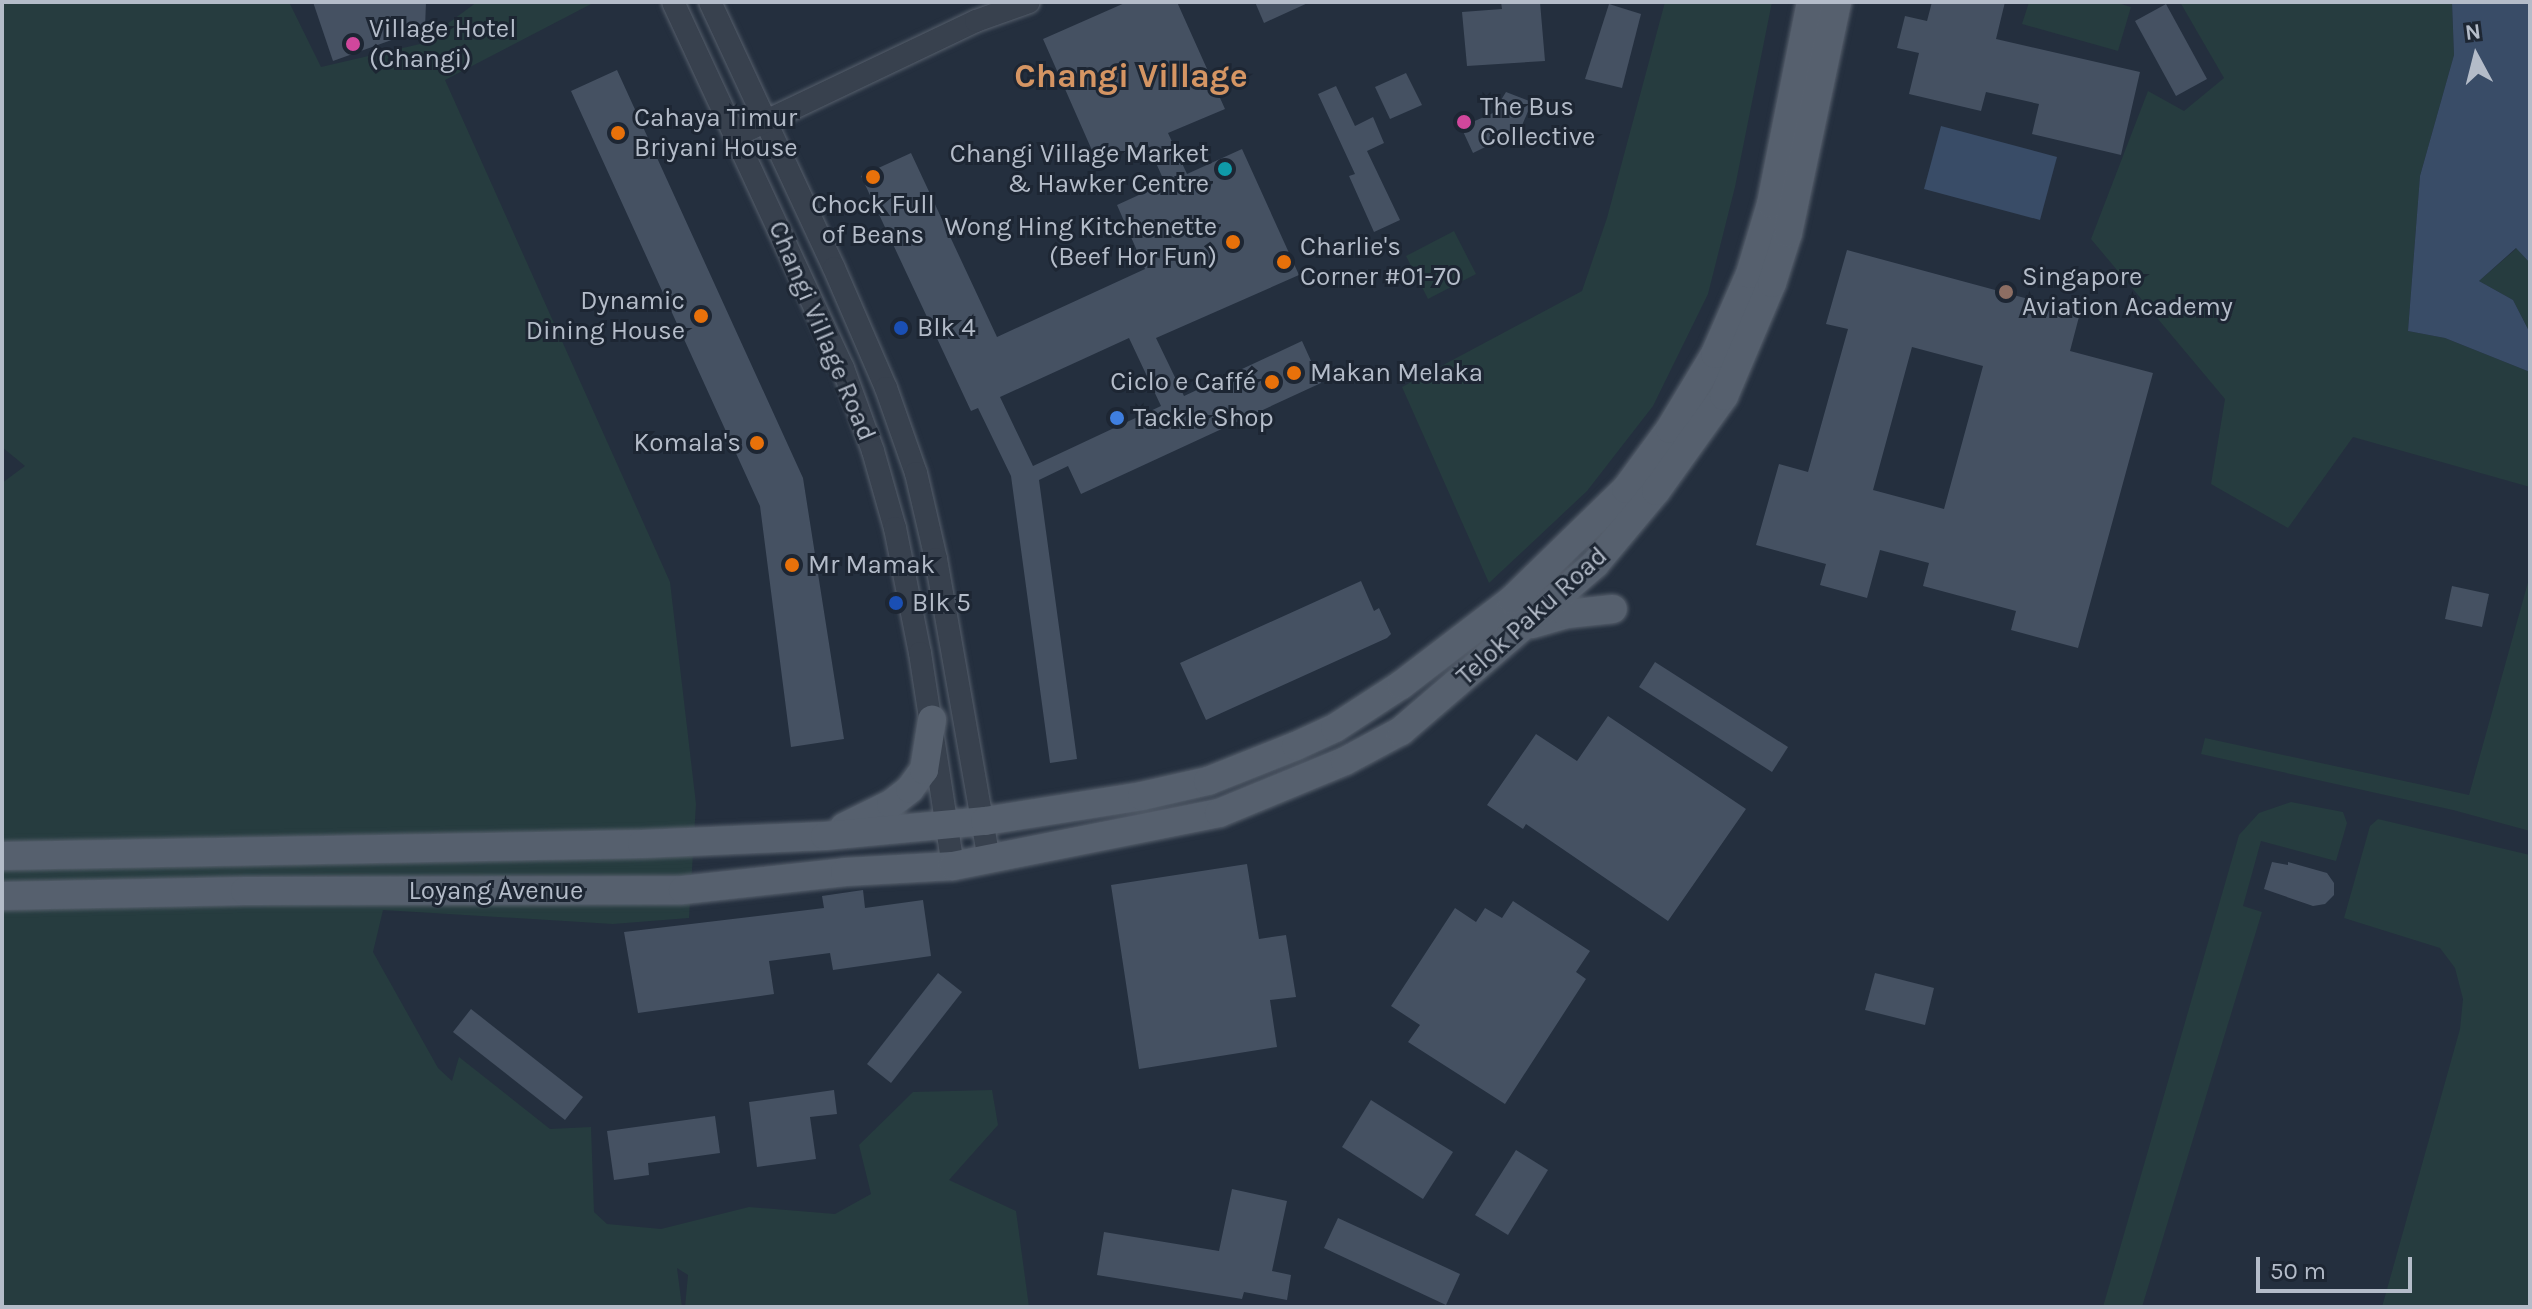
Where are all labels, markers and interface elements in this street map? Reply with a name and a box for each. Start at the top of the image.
place label: Village Hotel (Changi) [369,13,516,74]
north arrow [2436,16,2516,96]
text: N [2464,18,2482,46]
marker: Village Hotel (Changi) [344,35,362,53]
district label: Changi Village [1014,57,1248,97]
place label: The Bus Collective [1480,91,1595,152]
place label: Cahaya Timur Briyani House [634,102,798,164]
marker: The Bus Collective [1455,113,1473,131]
marker: Cahaya Timur Briyani House [609,124,627,142]
place label: Changi Village Market & Hawker Centre [950,138,1209,200]
marker: Changi Village Market & Hawker Centre [1216,160,1234,178]
marker: Chock Full of Beans [864,168,882,186]
place label: Chock Full of Beans [811,189,935,250]
place label: Wong Hing Kitchenette (Beef Hor Fun) [944,211,1217,272]
street label: Changi Village Road [762,216,882,446]
place label: Charlie's Corner #01-70 [1300,231,1461,292]
marker: Wong Hing Kitchenette (Beef Hor Fun) [1224,233,1242,251]
marker: Charlie's Corner #01-70 [1275,253,1293,271]
place label: Singapore Aviation Academy [2022,261,2233,322]
marker: Singapore Aviation Academy [1997,283,2015,301]
place label: Dynamic Dining House [526,285,685,346]
marker: Dynamic Dining House [692,307,710,325]
place label: Blk 4 [917,312,976,344]
marker: Blk 4 [892,319,910,337]
place label: Makan Melaka [1310,357,1483,389]
marker: Makan Melaka [1285,364,1303,382]
place label: Ciclo e Caffé [1110,366,1256,398]
marker: Ciclo e Caffé [1263,373,1281,391]
place label: Tackle Shop [1133,402,1274,434]
marker: Tackle Shop [1108,409,1126,427]
place label: Komala's [634,427,741,459]
marker: Komala's [748,434,766,452]
street label: Telok Paku Road [1450,540,1614,692]
place label: Mr Mamak [808,549,935,581]
marker: Mr Mamak [783,556,801,574]
place label: Blk 5 [912,587,971,619]
marker: Blk 5 [887,594,905,612]
street label: Loyang Avenue [409,875,583,907]
scale bar [2260,1241,2416,1291]
text: 50 m [2270,1257,2326,1285]

